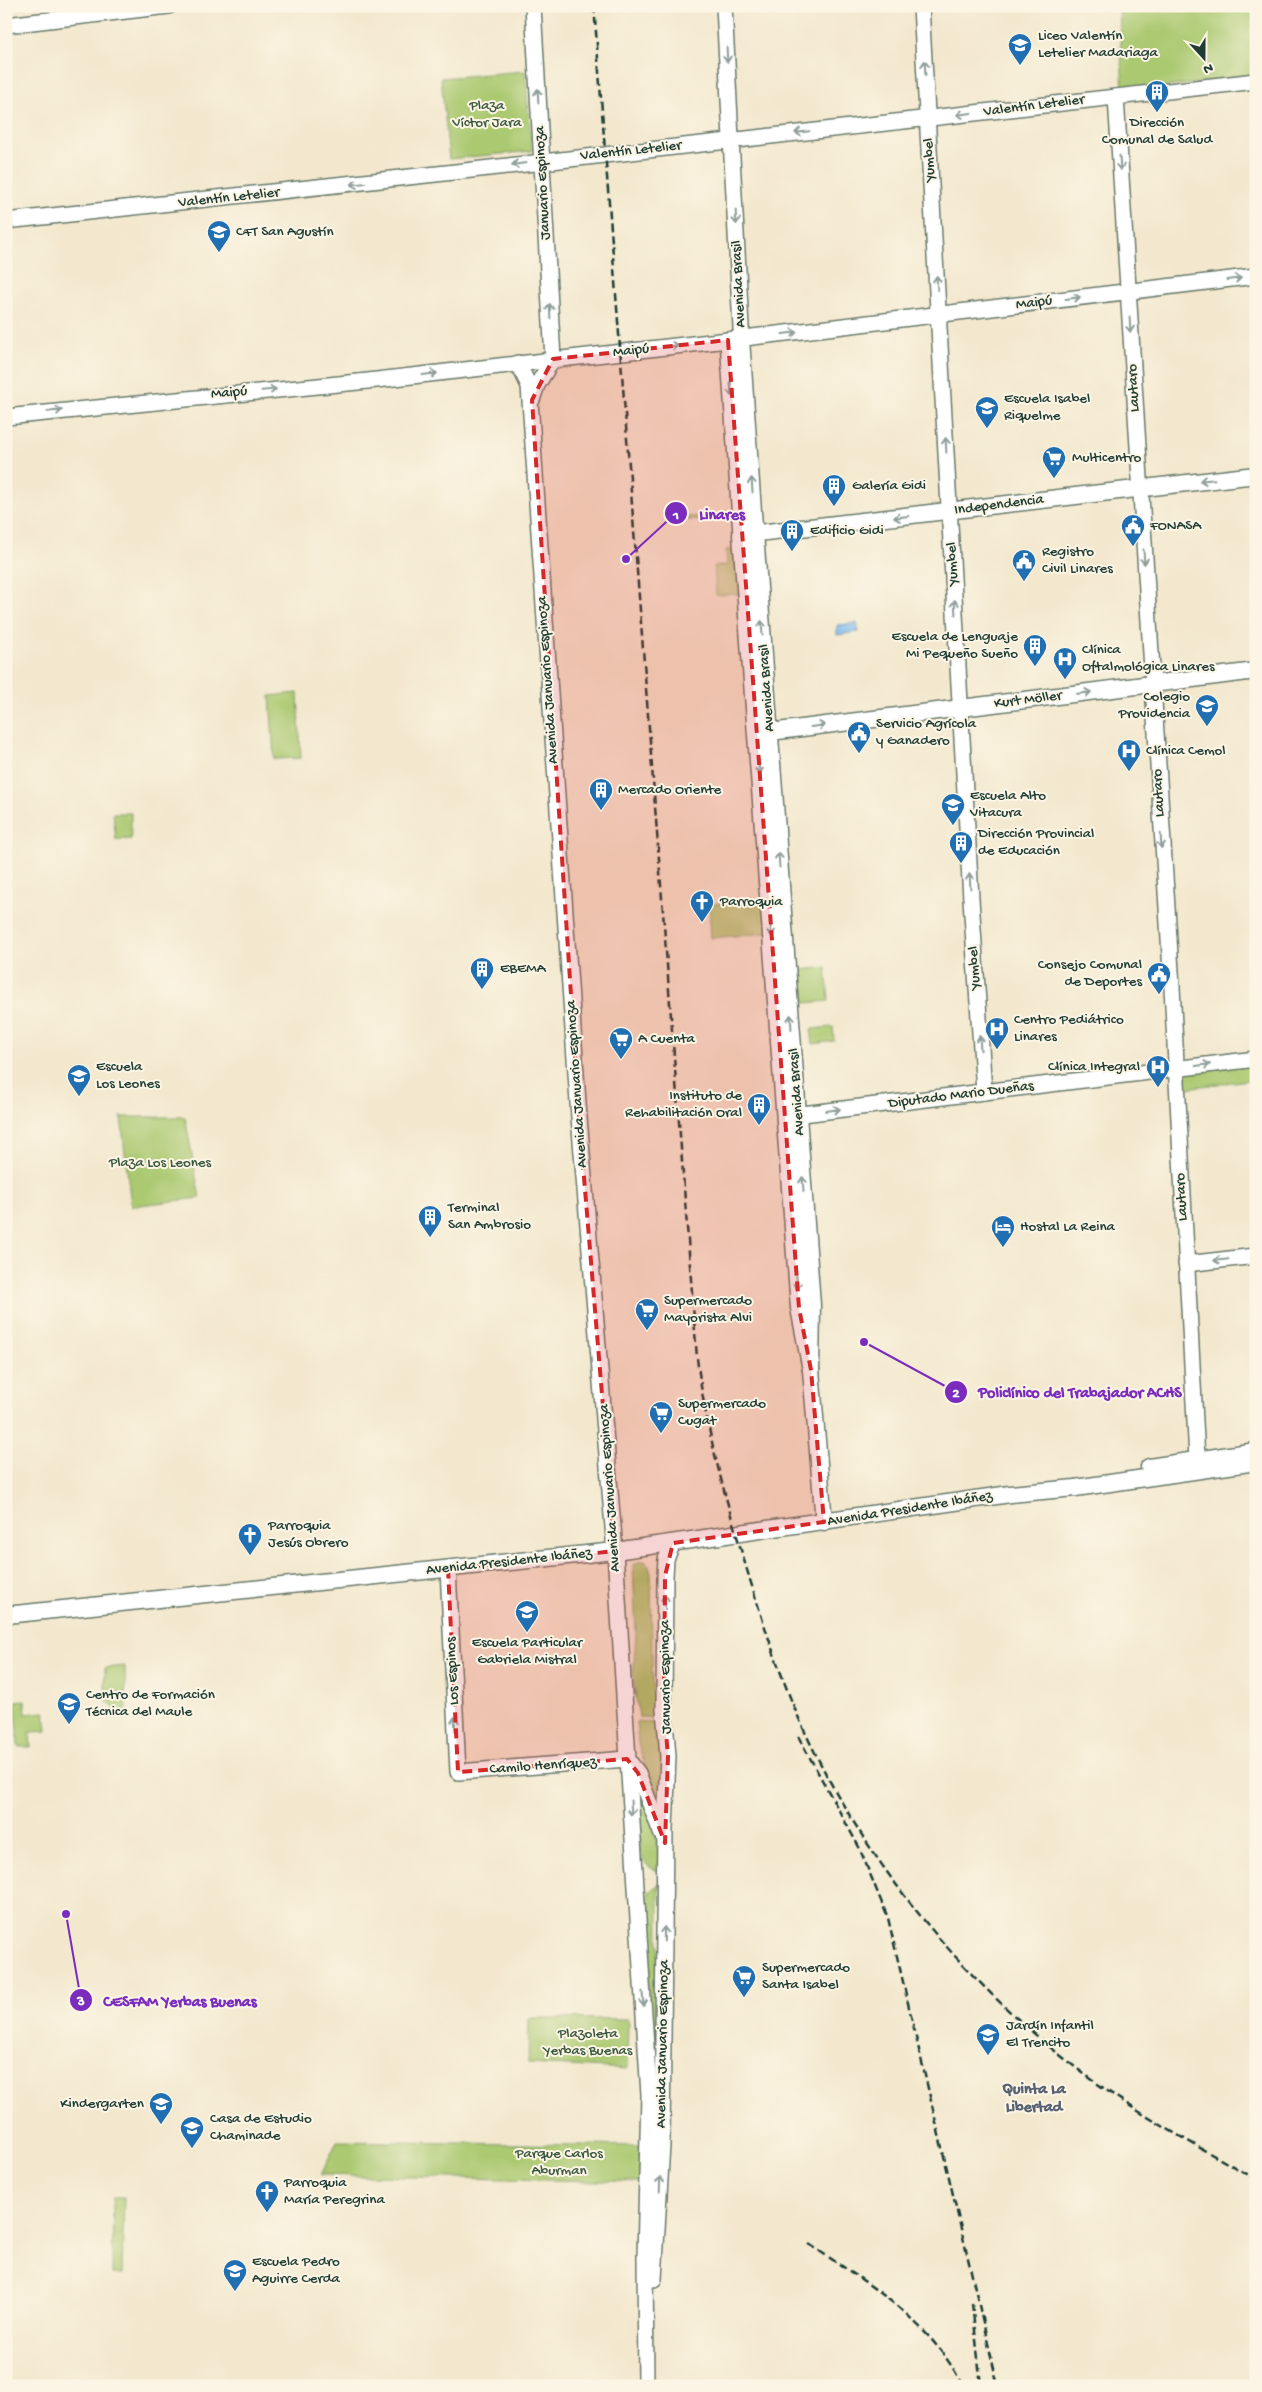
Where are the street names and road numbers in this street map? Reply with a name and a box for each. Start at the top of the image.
street label: Valentín Letelier [981,91,1087,121]
street label: Januario Espinoza [531,125,555,240]
street label: Valentín Letelier [579,137,684,165]
street label: Yumbel [920,138,940,184]
street label: Valentín Letelier [177,184,282,212]
street label: Avenida Brasil [728,240,750,328]
street label: Maipú [1015,292,1053,314]
street label: Maipú [612,340,650,362]
street label: Lautaro [1124,363,1144,413]
street label: Maipú [210,382,248,404]
street label: Independencia [953,491,1045,519]
street label: Yumbel [943,542,963,588]
street label: Avenida Januario Espinoza [533,595,563,765]
street label: Avenida Brasil [755,644,779,732]
street label: Kurt Möller [993,687,1065,713]
street label: Lautaro [1149,768,1169,818]
street label: Yumbel [965,946,986,992]
street label: Avenida Januario Espinoza [562,999,592,1169]
street label: Avenida Brasil [785,1048,809,1136]
street label: Diputado Mario Dueñas [886,1077,1035,1113]
street label: Lautaro [1172,1172,1192,1222]
street label: Avenida Januario Espinoza [595,1403,625,1573]
street label: Avenida Presidente Ibáñez [826,1487,994,1531]
street label: Avenida Presidente Ibáñez [425,1544,593,1580]
street label: Januario Espinoza [656,1619,676,1734]
street label: Los Espinos [442,1636,464,1706]
street label: Camilo Henríquez [489,1753,598,1779]
street label: Avenida Januario Espinoza [653,1959,673,2128]

